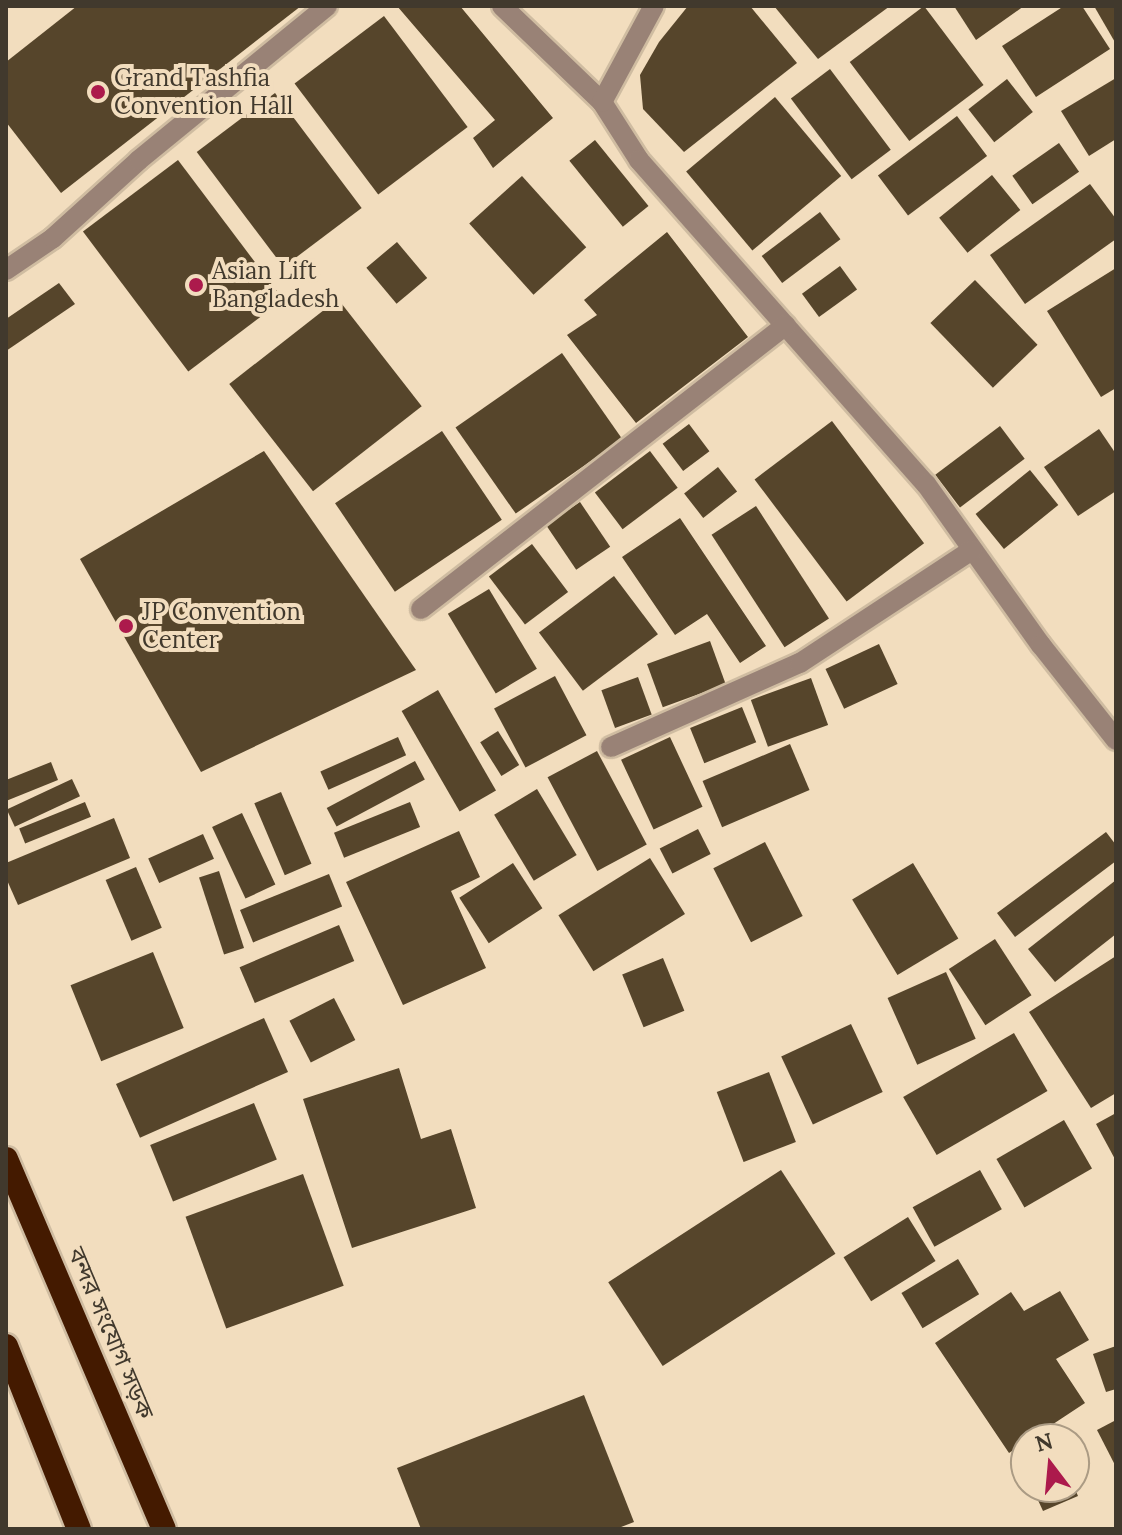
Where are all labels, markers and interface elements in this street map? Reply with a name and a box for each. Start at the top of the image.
place label: Grand Tashfia Convention Hall [114,64,293,120]
marker: Grand Tashfia Convention Hall [89,83,107,101]
place label: Asian Lift Bangladesh [212,257,339,313]
marker: Asian Lift Bangladesh [187,276,205,294]
place label: JP Convention Center [142,598,301,654]
marker: JP Convention Center [117,617,135,635]
street label: বন্দর সংযোগ সড়ক [62,1243,160,1423]
north arrow [1010,1423,1090,1503]
text: N [1032,1426,1056,1458]

